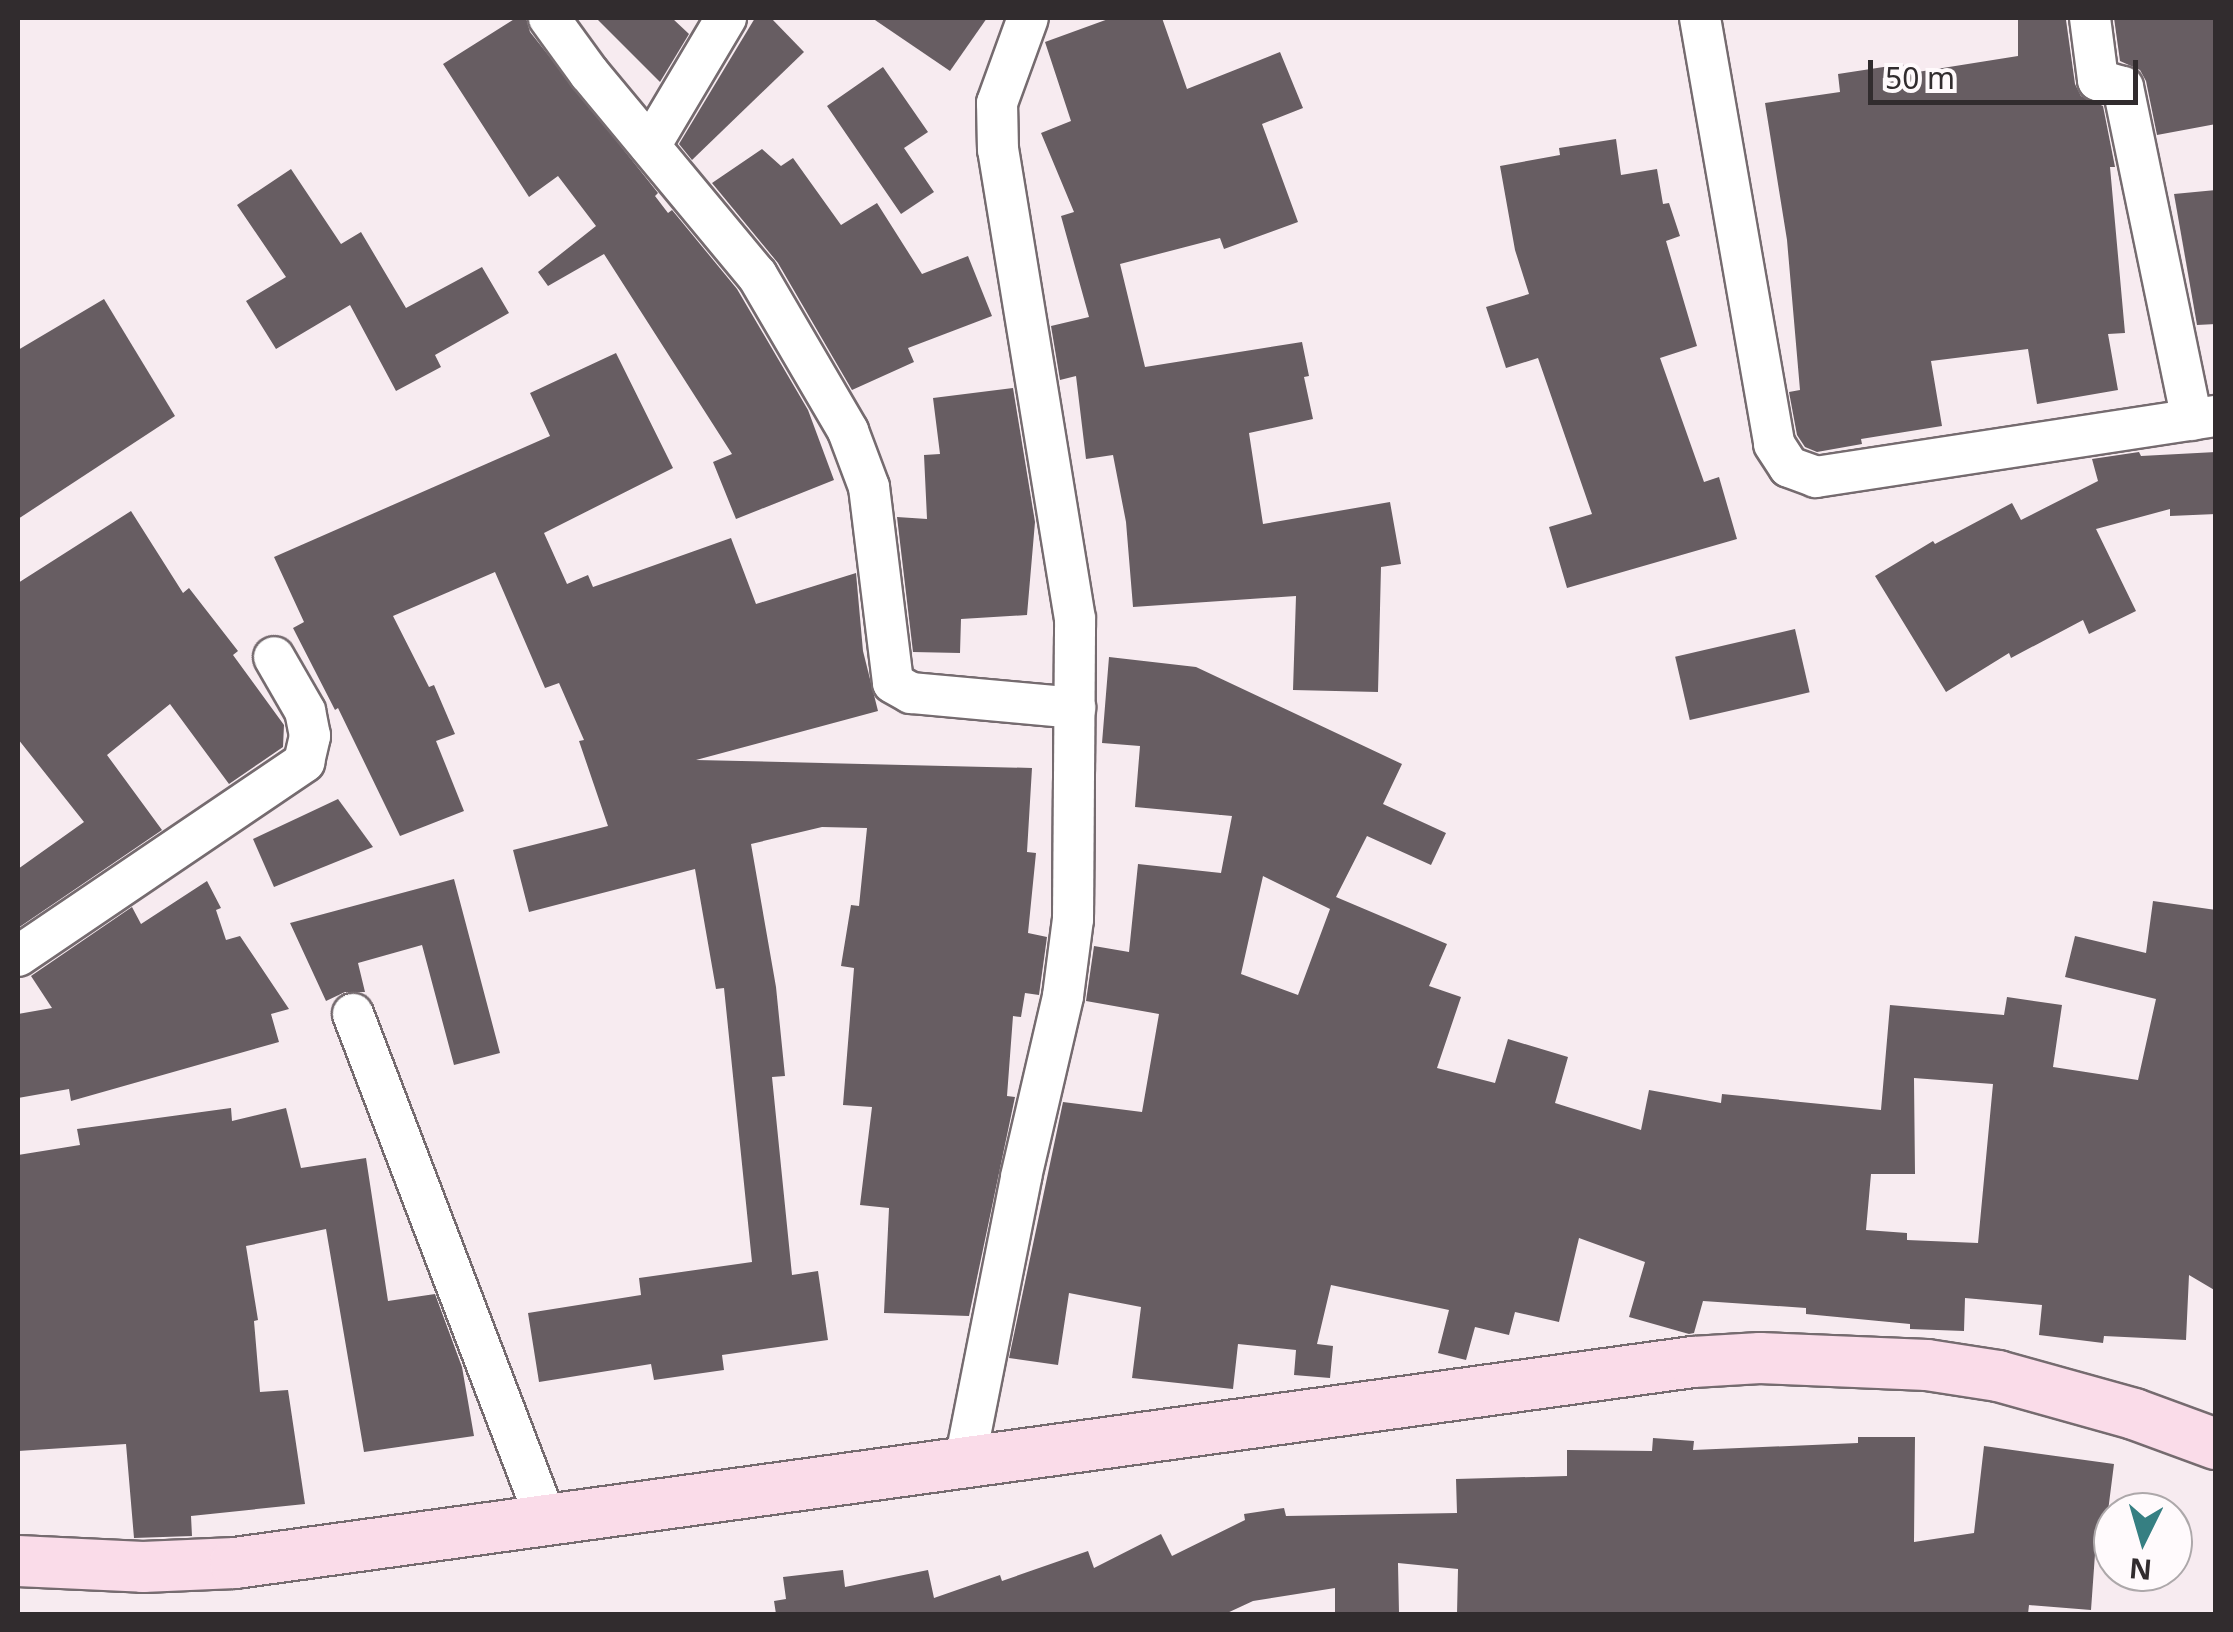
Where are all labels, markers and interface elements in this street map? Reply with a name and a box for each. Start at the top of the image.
scale bar [1873,40,2143,102]
text: 50 m [1885,57,1955,98]
north arrow [2093,1492,2193,1592]
text: N [2128,1550,2154,1590]

